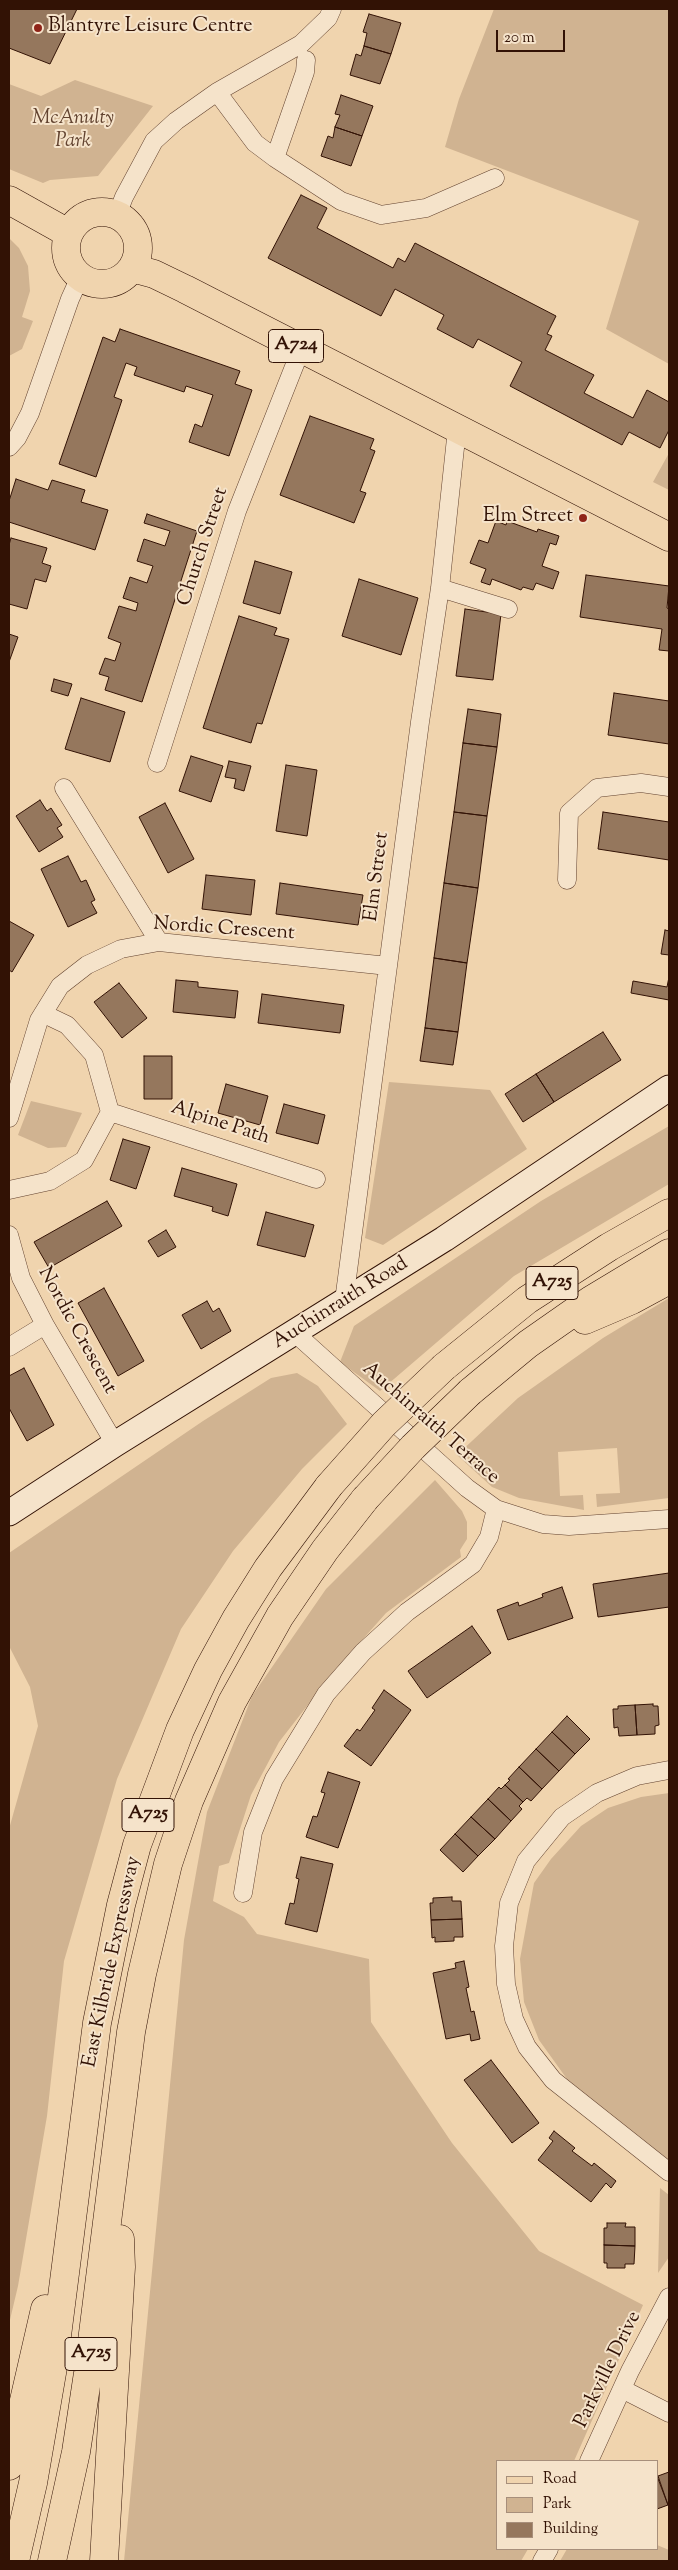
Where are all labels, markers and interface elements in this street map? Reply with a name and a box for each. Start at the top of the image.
place label: Blantyre Leisure Centre [48,16,252,40]
scale bar [498,20,567,52]
marker: Blantyre Leisure Centre [32,22,44,34]
text: 20 m [504,28,535,49]
park label: McAnulty Park [32,108,114,155]
road number: A724 [268,330,324,362]
street label: Church Street [174,485,234,609]
place label: Elm Street [483,506,573,530]
marker: Elm Street [577,512,589,524]
street label: Elm Street [361,831,395,923]
street label: Nordic Crescent [153,913,295,947]
street label: Alpine Path [168,1097,272,1151]
street label: Auchinraith Road [269,1253,413,1355]
street label: Nordic Crescent [31,1263,121,1399]
road number: A725 [526,1266,578,1300]
street label: Auchinraith Terrace [356,1358,504,1490]
road number: A725 [122,1798,174,1832]
street label: East Kilbride Expressway [79,1854,147,2070]
street label: Parkville Drive [570,2308,648,2432]
road number: A725 [65,2338,117,2370]
legend [496,2460,658,2550]
text: Road [543,2469,577,2490]
text: Park [543,2494,572,2515]
text: Building [543,2519,598,2540]

